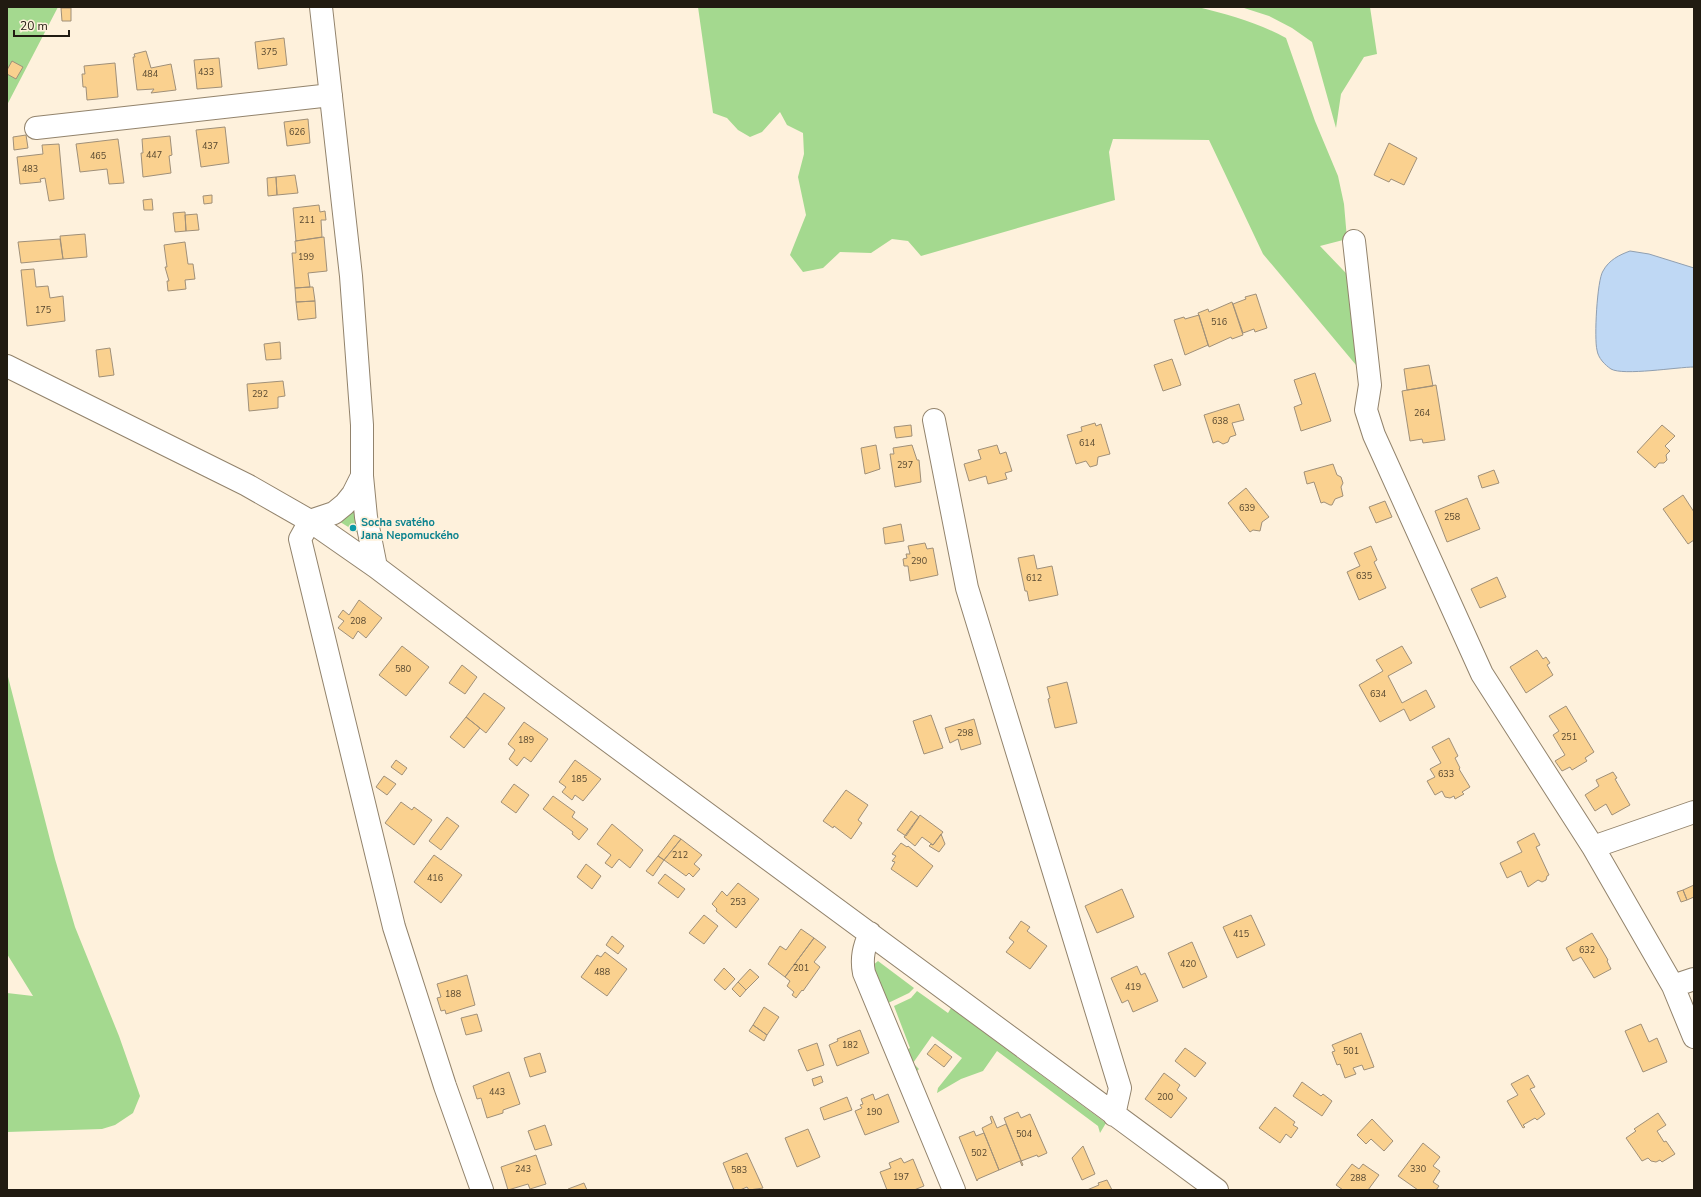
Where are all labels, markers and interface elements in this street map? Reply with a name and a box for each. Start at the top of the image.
scale bar [14,12,69,38]
text: 20 m [20,18,48,34]
house number: 375 [261,46,277,58]
house number: 433 [198,66,214,78]
house number: 484 [142,68,159,80]
house number: 626 [289,126,305,138]
house number: 437 [202,140,218,152]
house number: 447 [146,149,162,161]
house number: 465 [90,150,106,162]
house number: 483 [22,163,38,175]
house number: 211 [299,214,315,226]
house number: 199 [298,251,314,263]
house number: 175 [35,304,51,316]
house number: 516 [1211,316,1227,328]
house number: 292 [252,388,268,400]
house number: 264 [1414,407,1431,419]
house number: 638 [1212,415,1228,427]
house number: 614 [1079,437,1096,449]
house number: 297 [897,459,913,471]
house number: 639 [1239,502,1255,514]
house number: 258 [1444,511,1460,523]
place label: Socha svatého Jana Nepomuckého [360,515,459,543]
marker: Socha svatého Jana Nepomuckého [348,523,358,533]
house number: 290 [911,555,927,567]
house number: 635 [1356,570,1372,582]
house number: 612 [1026,572,1042,584]
house number: 208 [350,615,366,627]
house number: 580 [395,663,411,675]
house number: 634 [1370,688,1387,700]
house number: 298 [957,727,973,739]
house number: 251 [1561,731,1577,743]
house number: 189 [518,734,534,746]
house number: 633 [1438,768,1454,780]
house number: 185 [571,773,587,785]
house number: 212 [672,849,688,861]
house number: 416 [427,872,443,884]
house number: 253 [730,896,746,908]
house number: 415 [1233,928,1249,940]
house number: 632 [1579,944,1595,956]
house number: 420 [1180,958,1196,970]
house number: 201 [793,962,809,974]
house number: 488 [594,966,610,978]
house number: 419 [1125,981,1141,993]
house number: 188 [445,988,461,1000]
house number: 182 [842,1039,858,1051]
house number: 501 [1343,1045,1359,1057]
house number: 443 [489,1086,505,1098]
house number: 200 [1157,1091,1173,1103]
house number: 190 [866,1106,882,1118]
house number: 504 [1016,1128,1033,1140]
house number: 502 [971,1147,987,1159]
house number: 243 [515,1163,531,1175]
house number: 330 [1410,1163,1426,1175]
house number: 583 [731,1164,747,1176]
house number: 197 [893,1171,909,1183]
house number: 288 [1350,1172,1366,1184]

